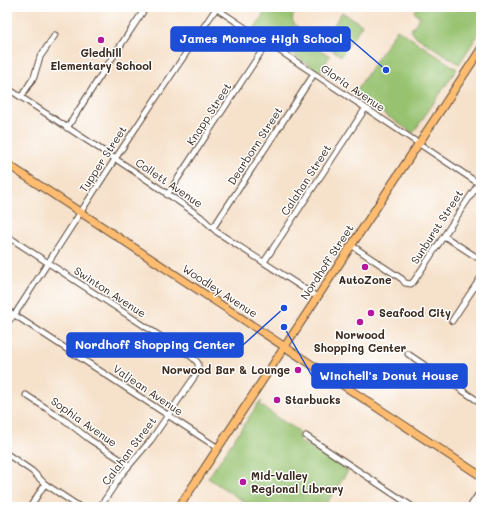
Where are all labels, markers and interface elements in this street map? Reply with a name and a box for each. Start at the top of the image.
callout: James Monroe High School [171,27,350,51]
text: James Monroe High School [180,30,342,46]
marker: Gledhill Elementary School [96,35,106,45]
place label: Gledhill Elementary School [50,45,152,73]
street label: Gloria Avenue [318,60,389,115]
street label: Knapp Street [183,79,234,148]
street label: Dearborn Street [224,104,286,188]
street label: Tupper Street [75,122,130,195]
street label: Calahan Street [277,141,334,218]
street label: Collett Avenue [133,155,206,211]
street label: Sunburst Street [407,187,466,267]
street label: Nordhoff Street [297,221,357,302]
street label: Woodley Avenue [180,261,261,321]
marker: AutoZone [360,262,370,272]
street label: Swinton Avenue [71,263,149,321]
place label: AutoZone [339,272,392,287]
place label: Seafood City [379,305,451,320]
marker: Seafood City [366,308,376,318]
marker: Norwood Shopping Center [355,317,365,327]
place label: Norwood Shopping Center [314,327,407,355]
callout: Nordhoff Shopping Center [67,333,243,357]
text: Nordhoff Shopping Center [75,336,235,352]
street label: Valjean Avenue [110,361,187,419]
place label: Norwood Bar & Lounge [162,362,290,377]
callout: Winchell's Donut House [312,364,467,388]
marker: Norwood Bar & Lounge [293,365,303,375]
text: Winchell's Donut House [320,367,458,383]
place label: Starbucks [285,392,341,407]
street label: Sophia Avenue [48,393,120,450]
marker: Starbucks [272,395,282,405]
street label: Calahan Street [98,413,159,488]
place label: Mid-Valley Regional Library [251,468,343,496]
marker: Mid-Valley Regional Library [238,477,248,487]

